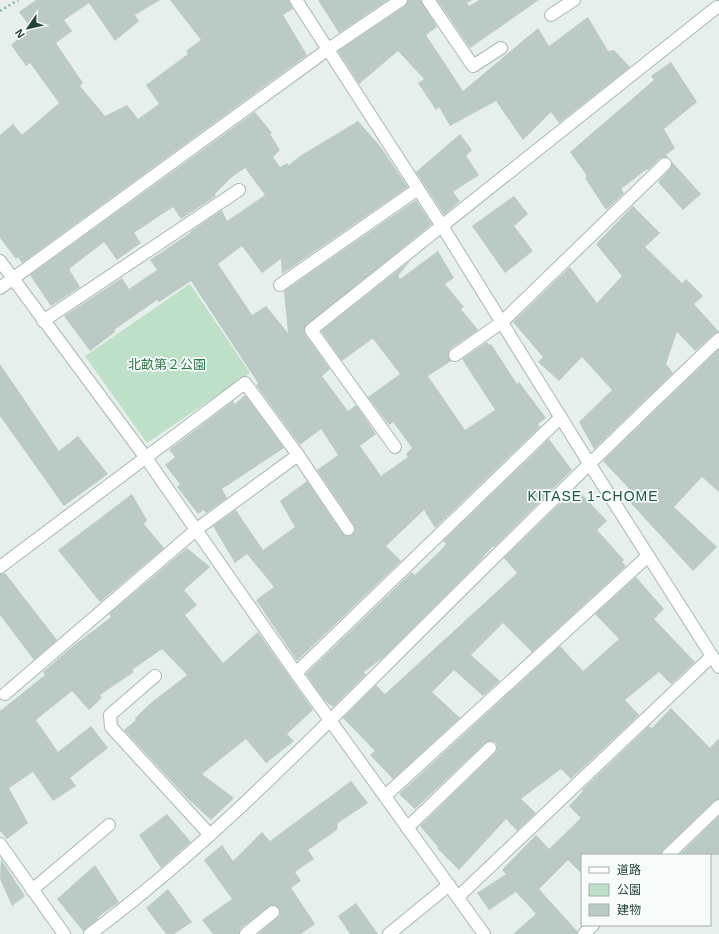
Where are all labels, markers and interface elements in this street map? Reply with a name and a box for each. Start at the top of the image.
north arrow [8,8,48,48]
text: N [12,27,27,40]
park label: 北畝第２公園 [128,357,206,372]
district label: KITASE 1-CHOME [527,488,659,504]
legend [581,854,711,926]
text: 道路 [617,863,641,877]
text: 公園 [617,883,641,897]
text: 建物 [617,903,641,917]

